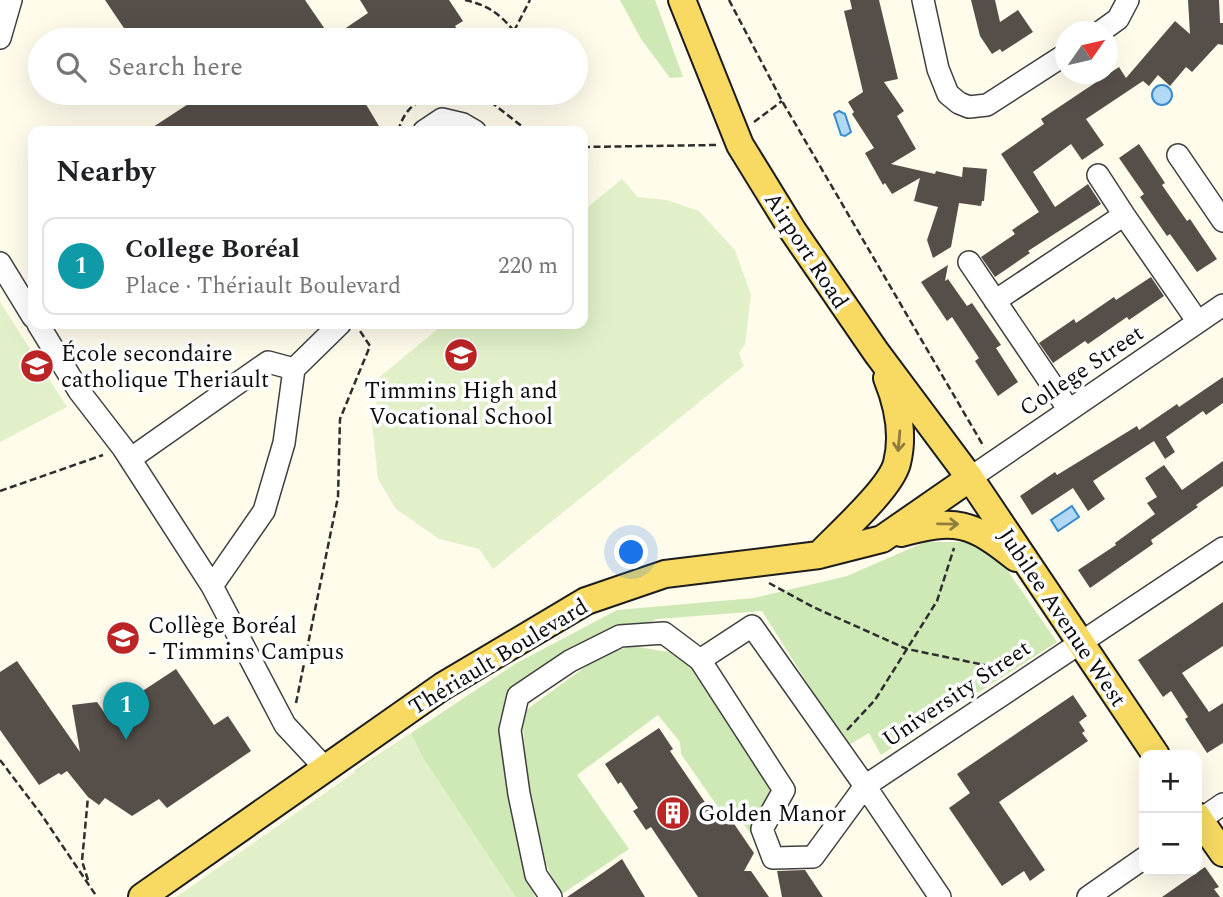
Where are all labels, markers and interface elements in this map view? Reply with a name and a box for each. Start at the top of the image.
north arrow [1055,21,1118,84]
search box [28,28,588,105]
text: Search here [108,47,243,87]
icon: search [52,48,90,86]
text: Nearby [56,149,155,195]
street label: Airport Road [755,185,857,317]
text: College Boréal [125,229,300,269]
text: 1 [75,249,87,284]
text: 220 m [498,249,558,284]
text: Place · Thériault Boulevard [125,269,401,304]
street label: College Street [1013,317,1151,426]
school or university icon: Timmins High and Vocational School [442,336,480,374]
place label: École secondaire catholique Theriault [61,337,269,398]
school or university icon: École secondaire catholique Theriault [18,347,56,385]
place label: Timmins High and Vocational School [364,374,558,435]
one-way arrow [892,429,905,451]
one-way arrow [936,517,959,531]
street label: Jubilee Avenue West [989,521,1135,714]
your location [614,535,648,569]
street label: Thériault Boulevard [402,590,595,725]
place label: Collège Boréal - Timmins Campus [148,609,344,670]
school or university icon: Collège Boréal - Timmins Campus [104,619,142,657]
street label: University Street [876,632,1038,757]
pin: 1 [103,682,149,740]
map controls [1139,750,1202,876]
button: + [1139,750,1202,813]
building icon: Golden Manor [654,794,692,832]
place label: Golden Manor [698,797,846,832]
button: − [1139,813,1202,876]

